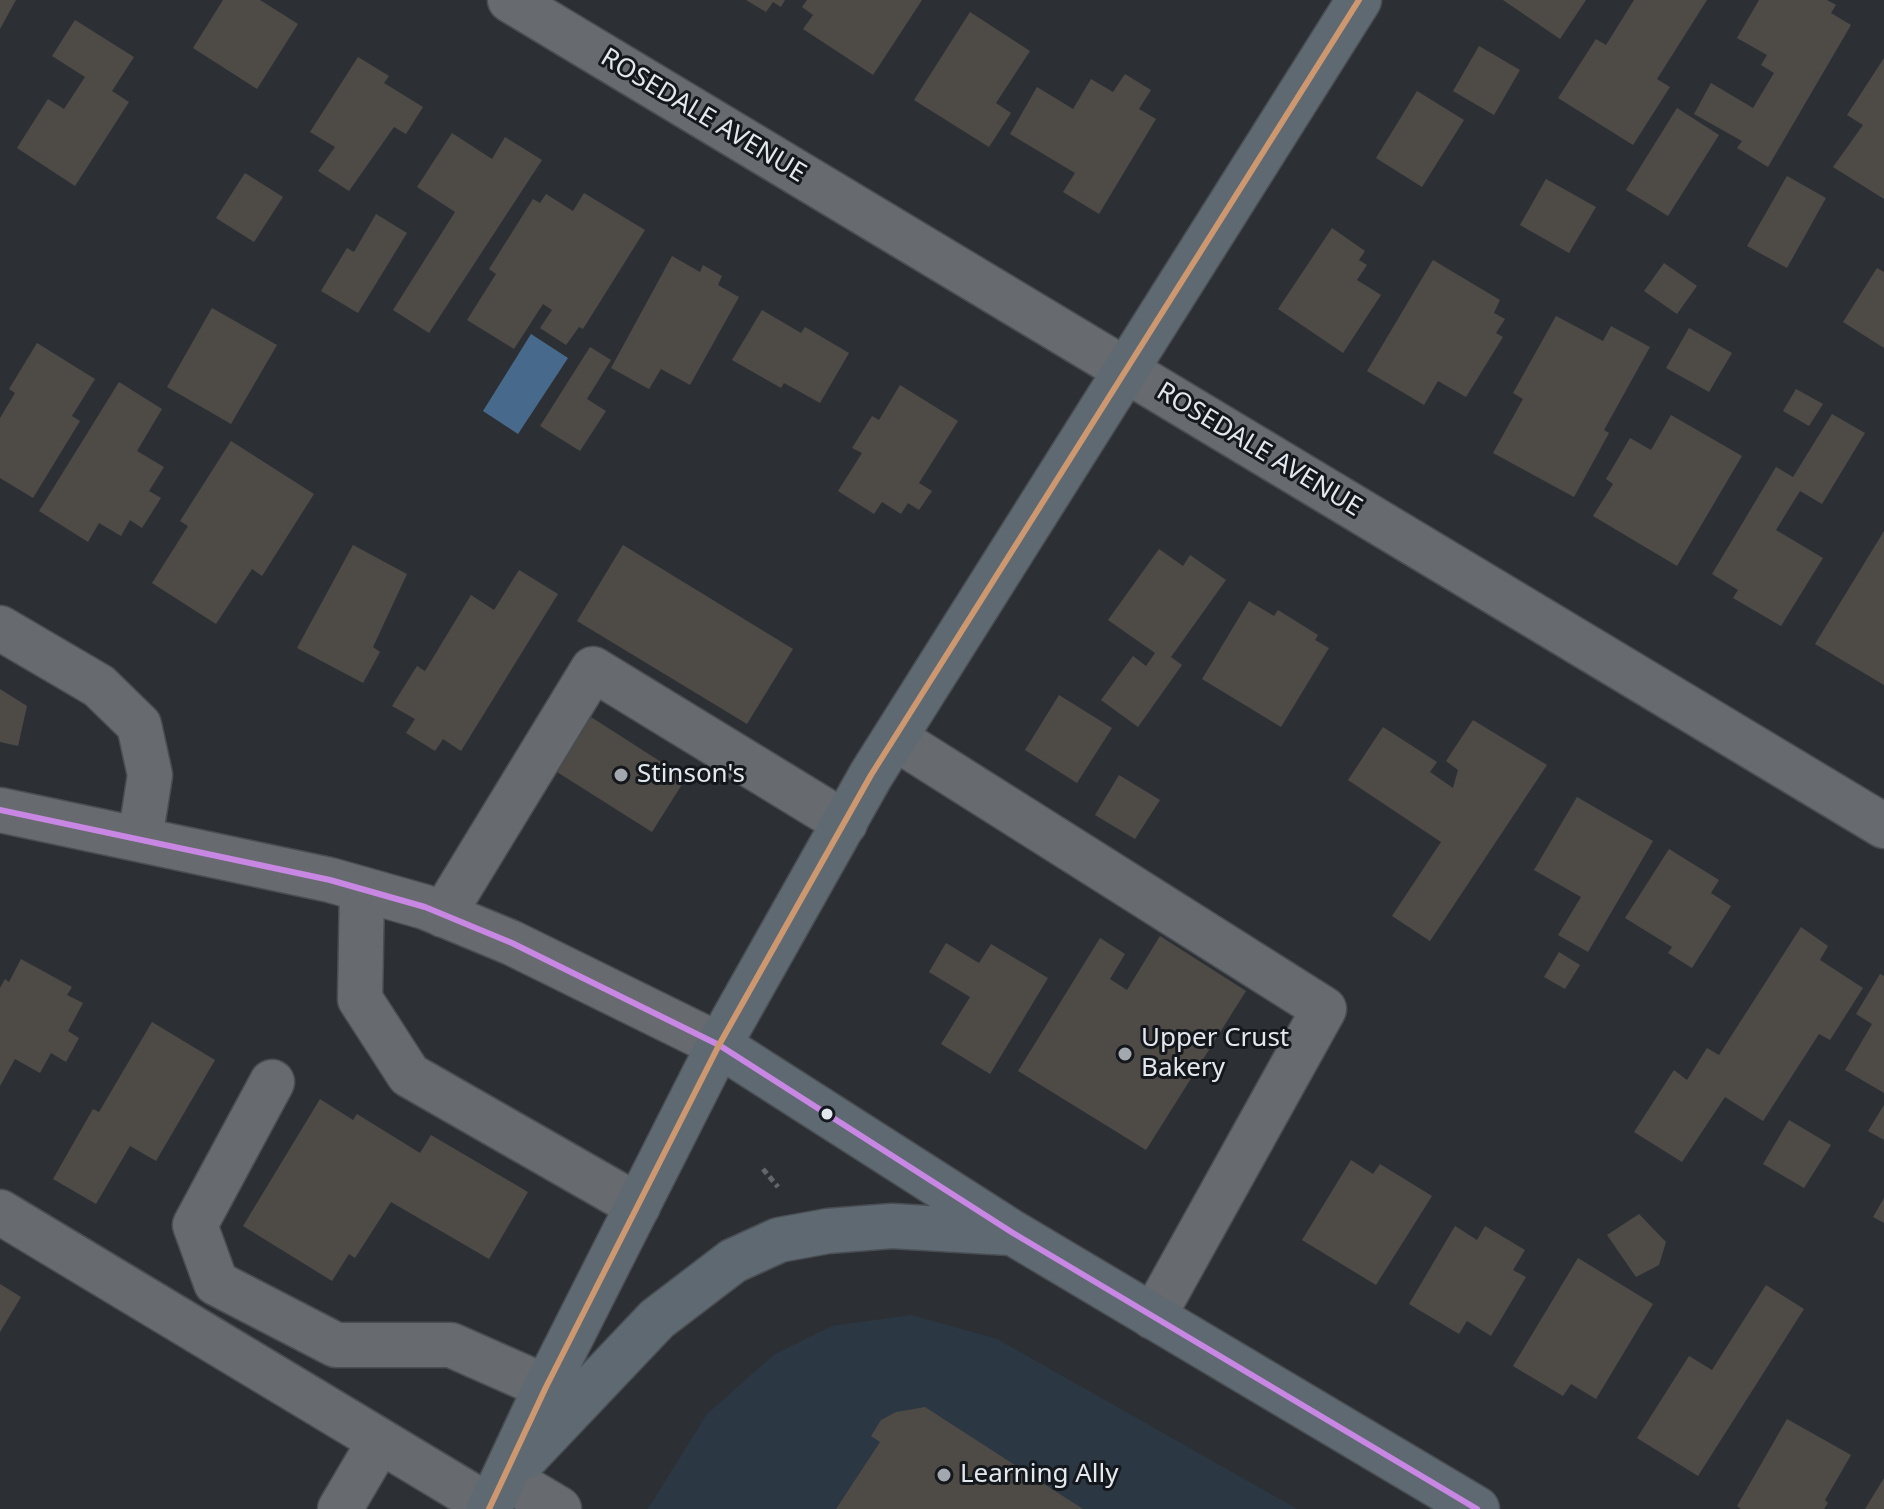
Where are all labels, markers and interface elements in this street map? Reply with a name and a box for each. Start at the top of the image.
street label: ROSEDALE AVENUE [595,42,811,190]
street label: ROSEDALE AVENUE [1151,376,1367,524]
place label: Stinson's [637,759,745,791]
marker: Stinson's [612,766,630,784]
place label: Upper Crust Bakery [1141,1023,1289,1084]
marker: Upper Crust Bakery [1116,1045,1134,1063]
unlabelled marker [819,1106,835,1122]
place label: Learning Ally [960,1459,1118,1491]
marker: Learning Ally [935,1466,953,1484]

